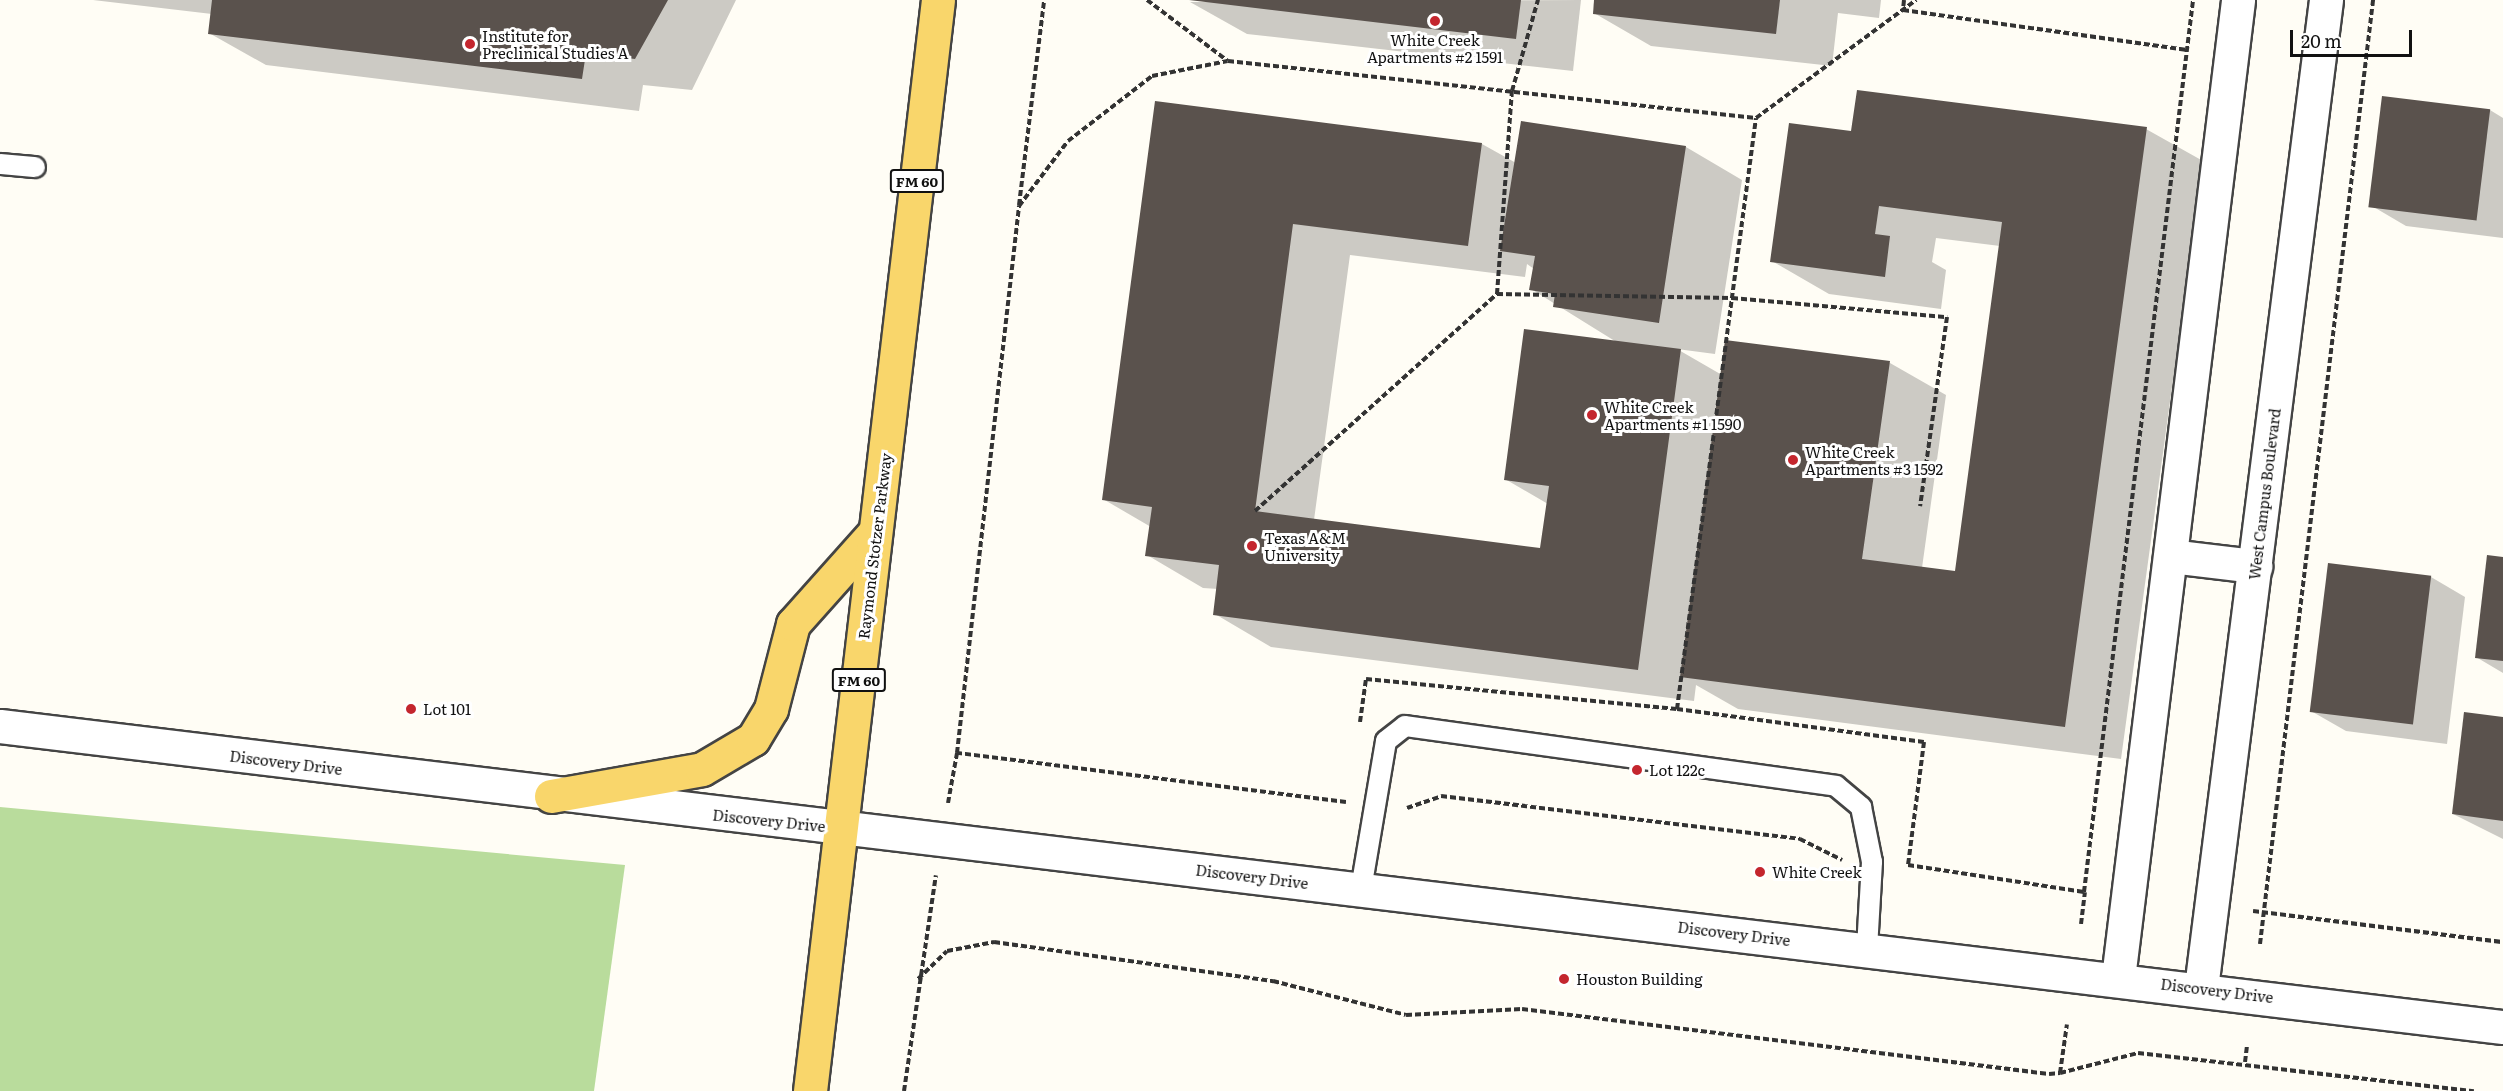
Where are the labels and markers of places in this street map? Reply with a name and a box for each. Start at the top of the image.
marker: White Creek Apartments #2 1591 [1428,14,1442,28]
place label: Institute for Preclinical Studies A [482,26,628,61]
place label: White Creek Apartments #2 1591 [1367,30,1503,65]
marker: Institute for Preclinical Studies A [463,37,477,51]
place label: White Creek Apartments #1 1590 [1604,397,1741,432]
marker: White Creek Apartments #1 1590 [1585,408,1599,422]
place label: White Creek Apartments #3 1592 [1805,442,1943,477]
marker: White Creek Apartments #3 1592 [1786,453,1800,467]
place label: Texas A&M University [1264,528,1346,563]
marker: Texas A&M University [1245,539,1259,553]
place label: Lot 101 [423,700,471,718]
marker: Lot 101 [404,702,418,716]
place label: Lot 122c [1649,761,1705,779]
marker: Lot 122c [1630,763,1644,777]
place label: White Creek [1772,863,1862,881]
marker: White Creek [1753,865,1767,879]
place label: Houston Building [1576,970,1703,988]
marker: Houston Building [1557,972,1571,986]

